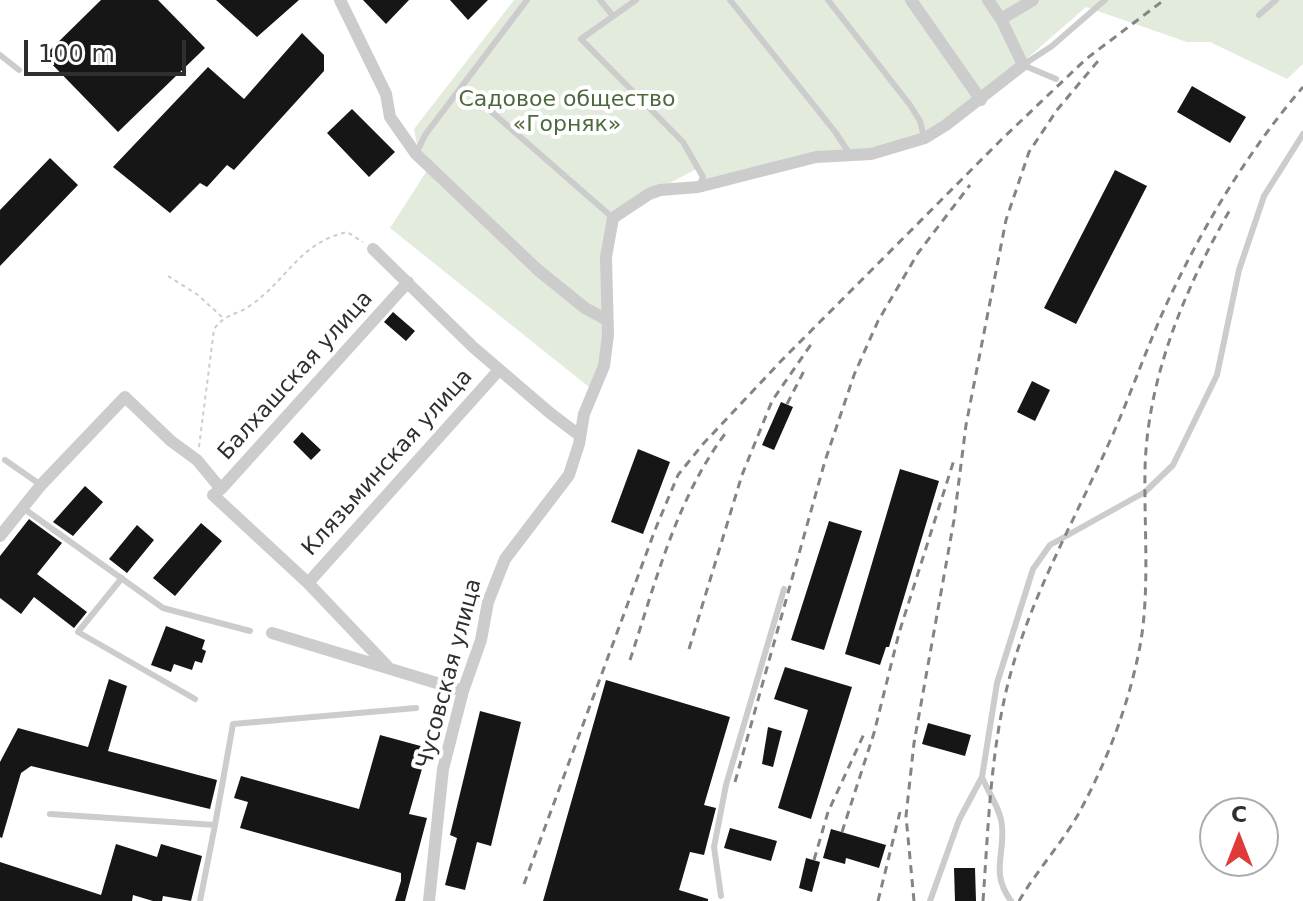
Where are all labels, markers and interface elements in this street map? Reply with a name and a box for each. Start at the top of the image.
scale bar [28,24,190,74]
text: 100 m [38,40,115,68]
park label: Садовое общество «Горняк» [458,87,676,138]
street label: Балхашская улица [213,286,379,466]
street label: Клязьминская улица [297,364,479,562]
street label: Чусовская улица [412,576,488,772]
north arrow [1199,797,1279,877]
text: С [1231,802,1247,827]

